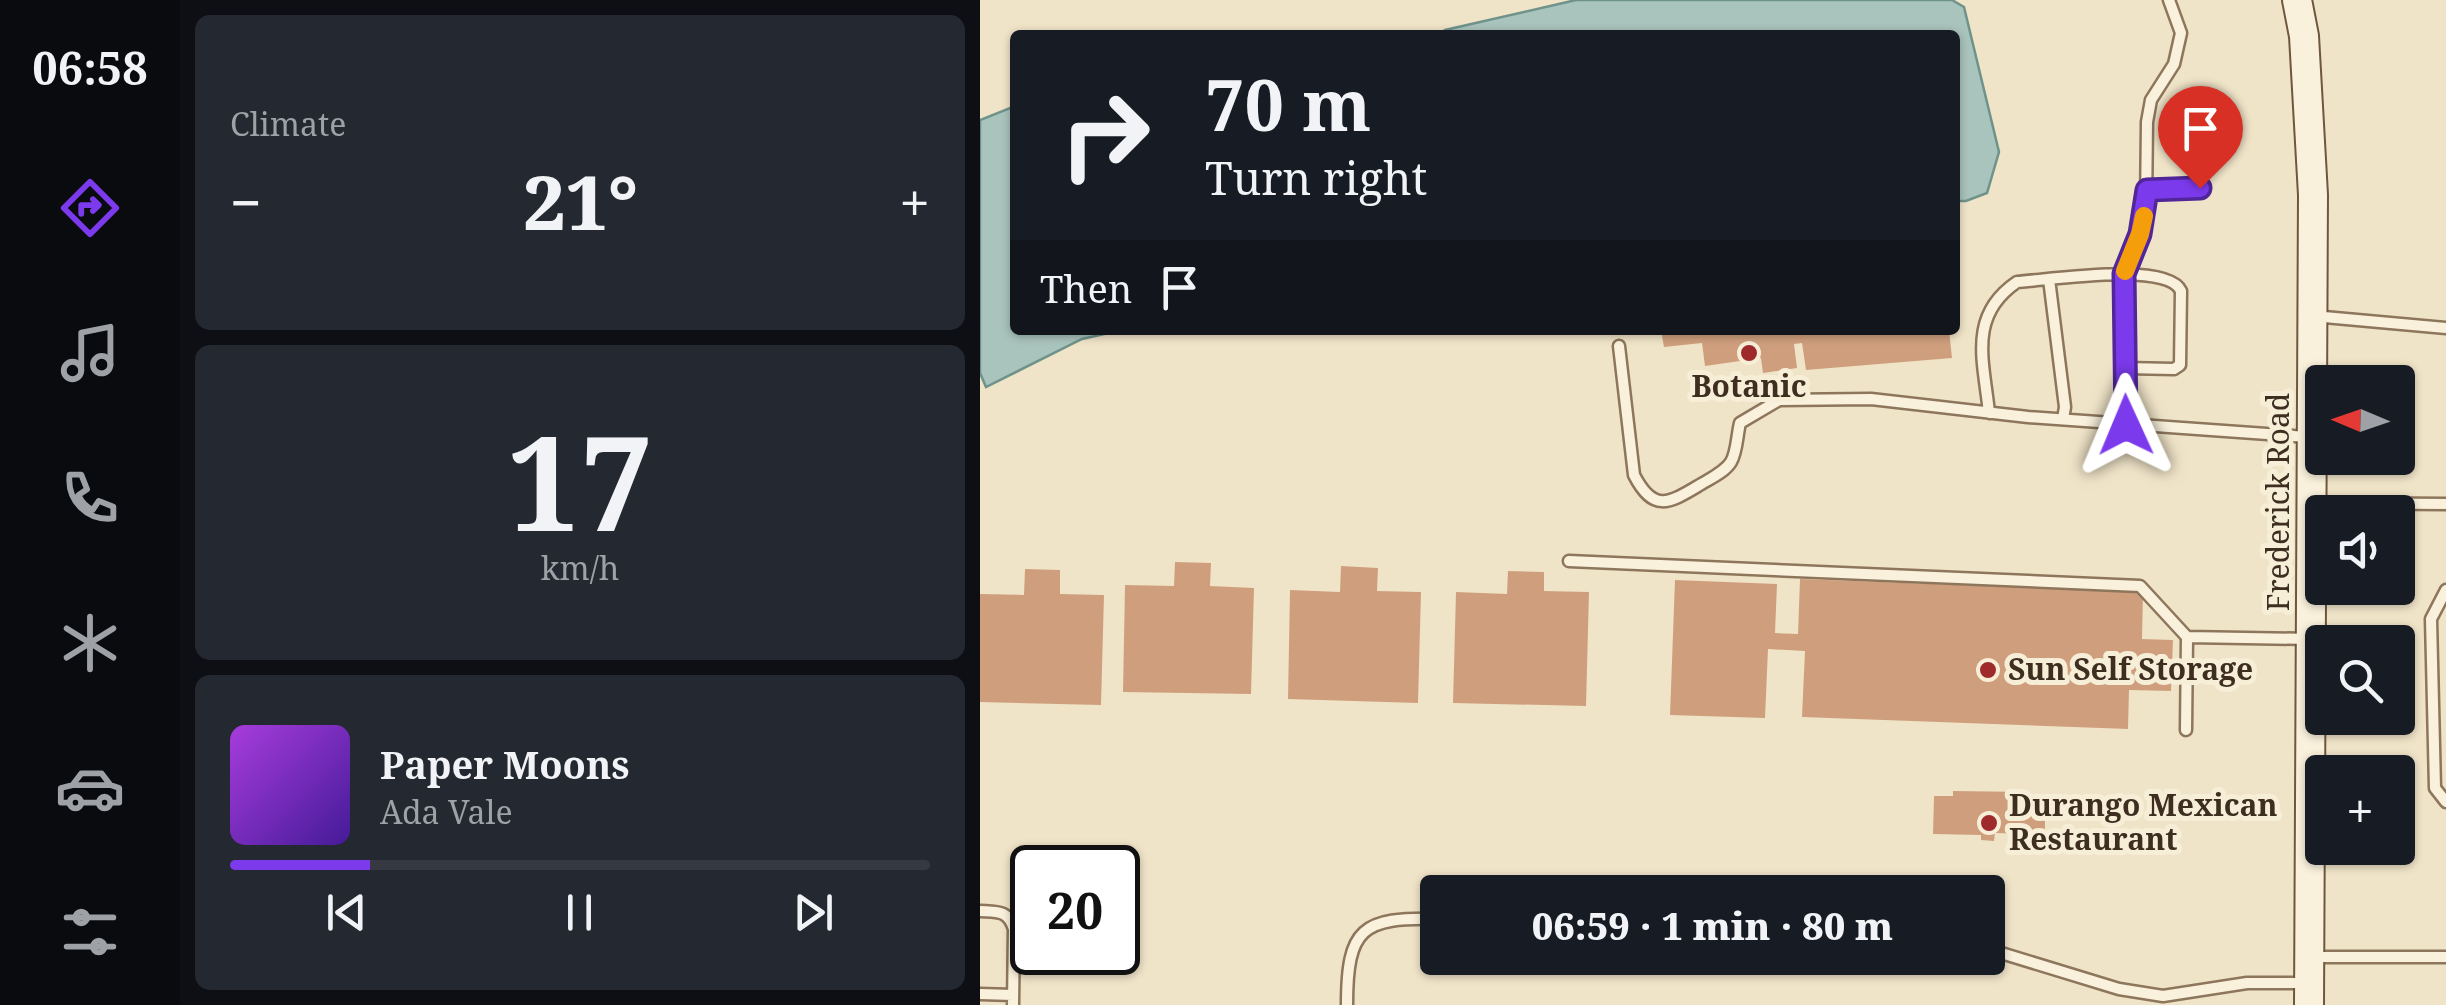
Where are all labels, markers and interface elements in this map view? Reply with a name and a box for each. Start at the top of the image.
text: 06:58 [32,37,148,98]
text: 70 m [1205,56,1371,152]
icon: right [1040,70,1170,200]
pin [2158,86,2243,189]
icon: arrive [2173,101,2228,156]
text: Climate [230,102,346,145]
text: Turn right [1205,147,1427,208]
text: 21° [523,150,638,252]
text: − [230,164,262,239]
text: + [899,164,930,239]
icon: directions [55,173,125,243]
icon: arrive [1152,260,1207,315]
text: Then [1040,262,1132,314]
icon: music [55,318,125,388]
marker: Botanic [1738,342,1760,364]
place label: Botanic [1691,365,1807,406]
north arrow [2305,365,2415,475]
map controls [2305,365,2415,865]
position arrow [2074,373,2178,477]
text: 17 [507,392,653,569]
street label: Frederick Road [2257,393,2298,611]
icon: phone [55,463,125,533]
button: sound [2305,495,2415,605]
text: km/h [541,546,619,589]
icon: climate [55,608,125,678]
button: search [2305,625,2415,735]
place label: Sun Self Storage [2008,648,2253,689]
marker: Sun Self Storage [1977,659,1999,681]
text: Paper Moons [380,738,630,790]
icon: car [55,753,125,823]
button: + [2305,755,2415,865]
place label: Durango Mexican Restaurant [2009,784,2278,859]
text: Ada Vale [380,790,513,833]
marker: Durango Mexican Restaurant [1978,812,2000,834]
speed limit sign: 20 [1010,845,1140,975]
icon: previous [319,885,374,940]
icon: pause [552,885,607,940]
icon: next [786,885,841,940]
icon: filters [55,897,125,967]
text: 06:59 · 1 min · 80 m [1532,899,1893,951]

